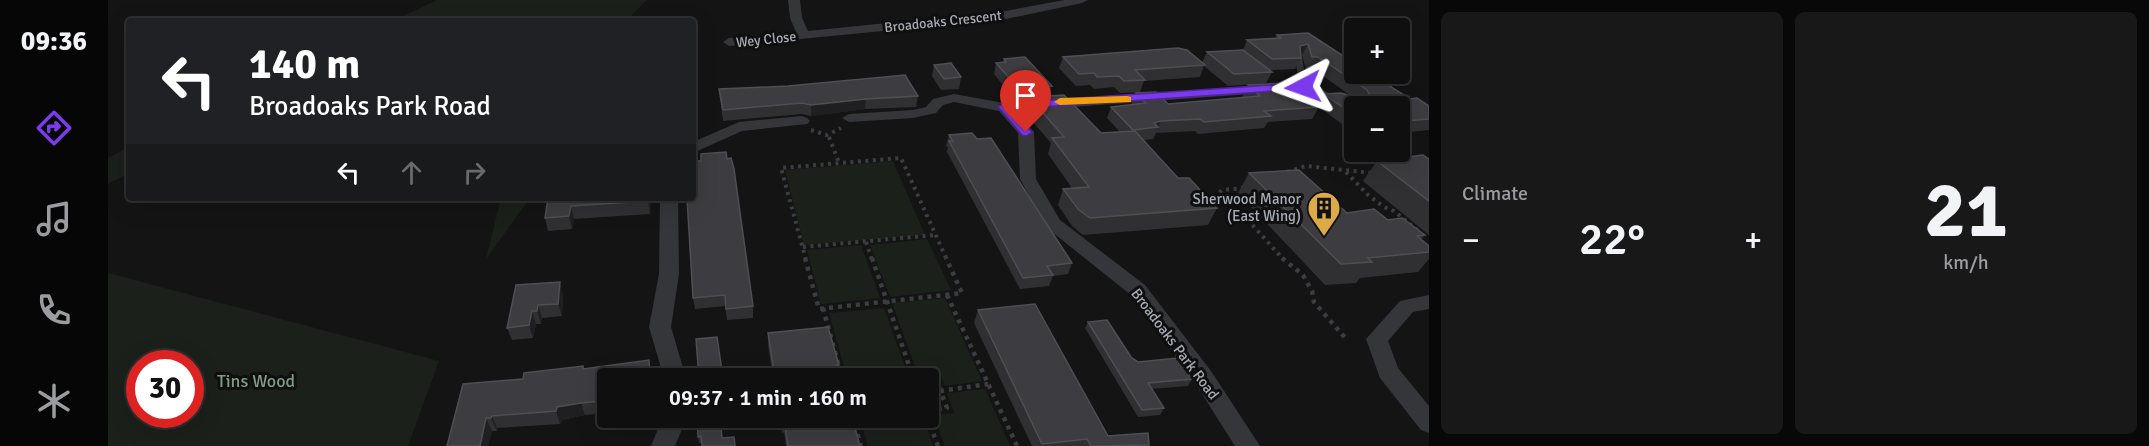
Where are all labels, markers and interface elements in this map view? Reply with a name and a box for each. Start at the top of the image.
street label: Broadoaks Crescent [883,7,1003,36]
map controls [1344,18,1410,162]
button: + [1344,18,1410,84]
text: 09:36 [21,25,87,58]
street label: Wey Close [735,28,797,51]
text: 140 m [249,39,360,90]
icon: left [150,42,228,120]
position arrow [1271,55,1335,119]
pin [1000,70,1051,132]
icon: arrive [1009,79,1042,112]
text: Broadoaks Park Road [249,90,491,123]
button: − [1344,96,1410,162]
icon: directions [33,107,75,149]
icon: left [332,156,365,189]
icon: ahead [395,156,428,189]
icon: right [458,156,491,189]
text: 21 [1924,163,2008,259]
text: Climate [1462,181,1528,206]
place label: Sherwood Manor (East Wing) [1192,190,1301,225]
building icon: Sherwood Manor (East Wing) [1306,190,1342,237]
icon: music [33,198,75,240]
text: 22° [1579,212,1645,267]
text: − [1462,220,1480,261]
text: + [1744,220,1762,261]
text: km/h [1943,250,1989,275]
street label: Broadoaks Park Road [1127,285,1223,403]
icon: phone [33,289,75,331]
speed limit sign: 30 [126,350,204,428]
park label: Tins Wood [217,370,295,392]
icon: climate [33,380,75,422]
text: 09:37 · 1 min · 160 m [669,384,867,411]

